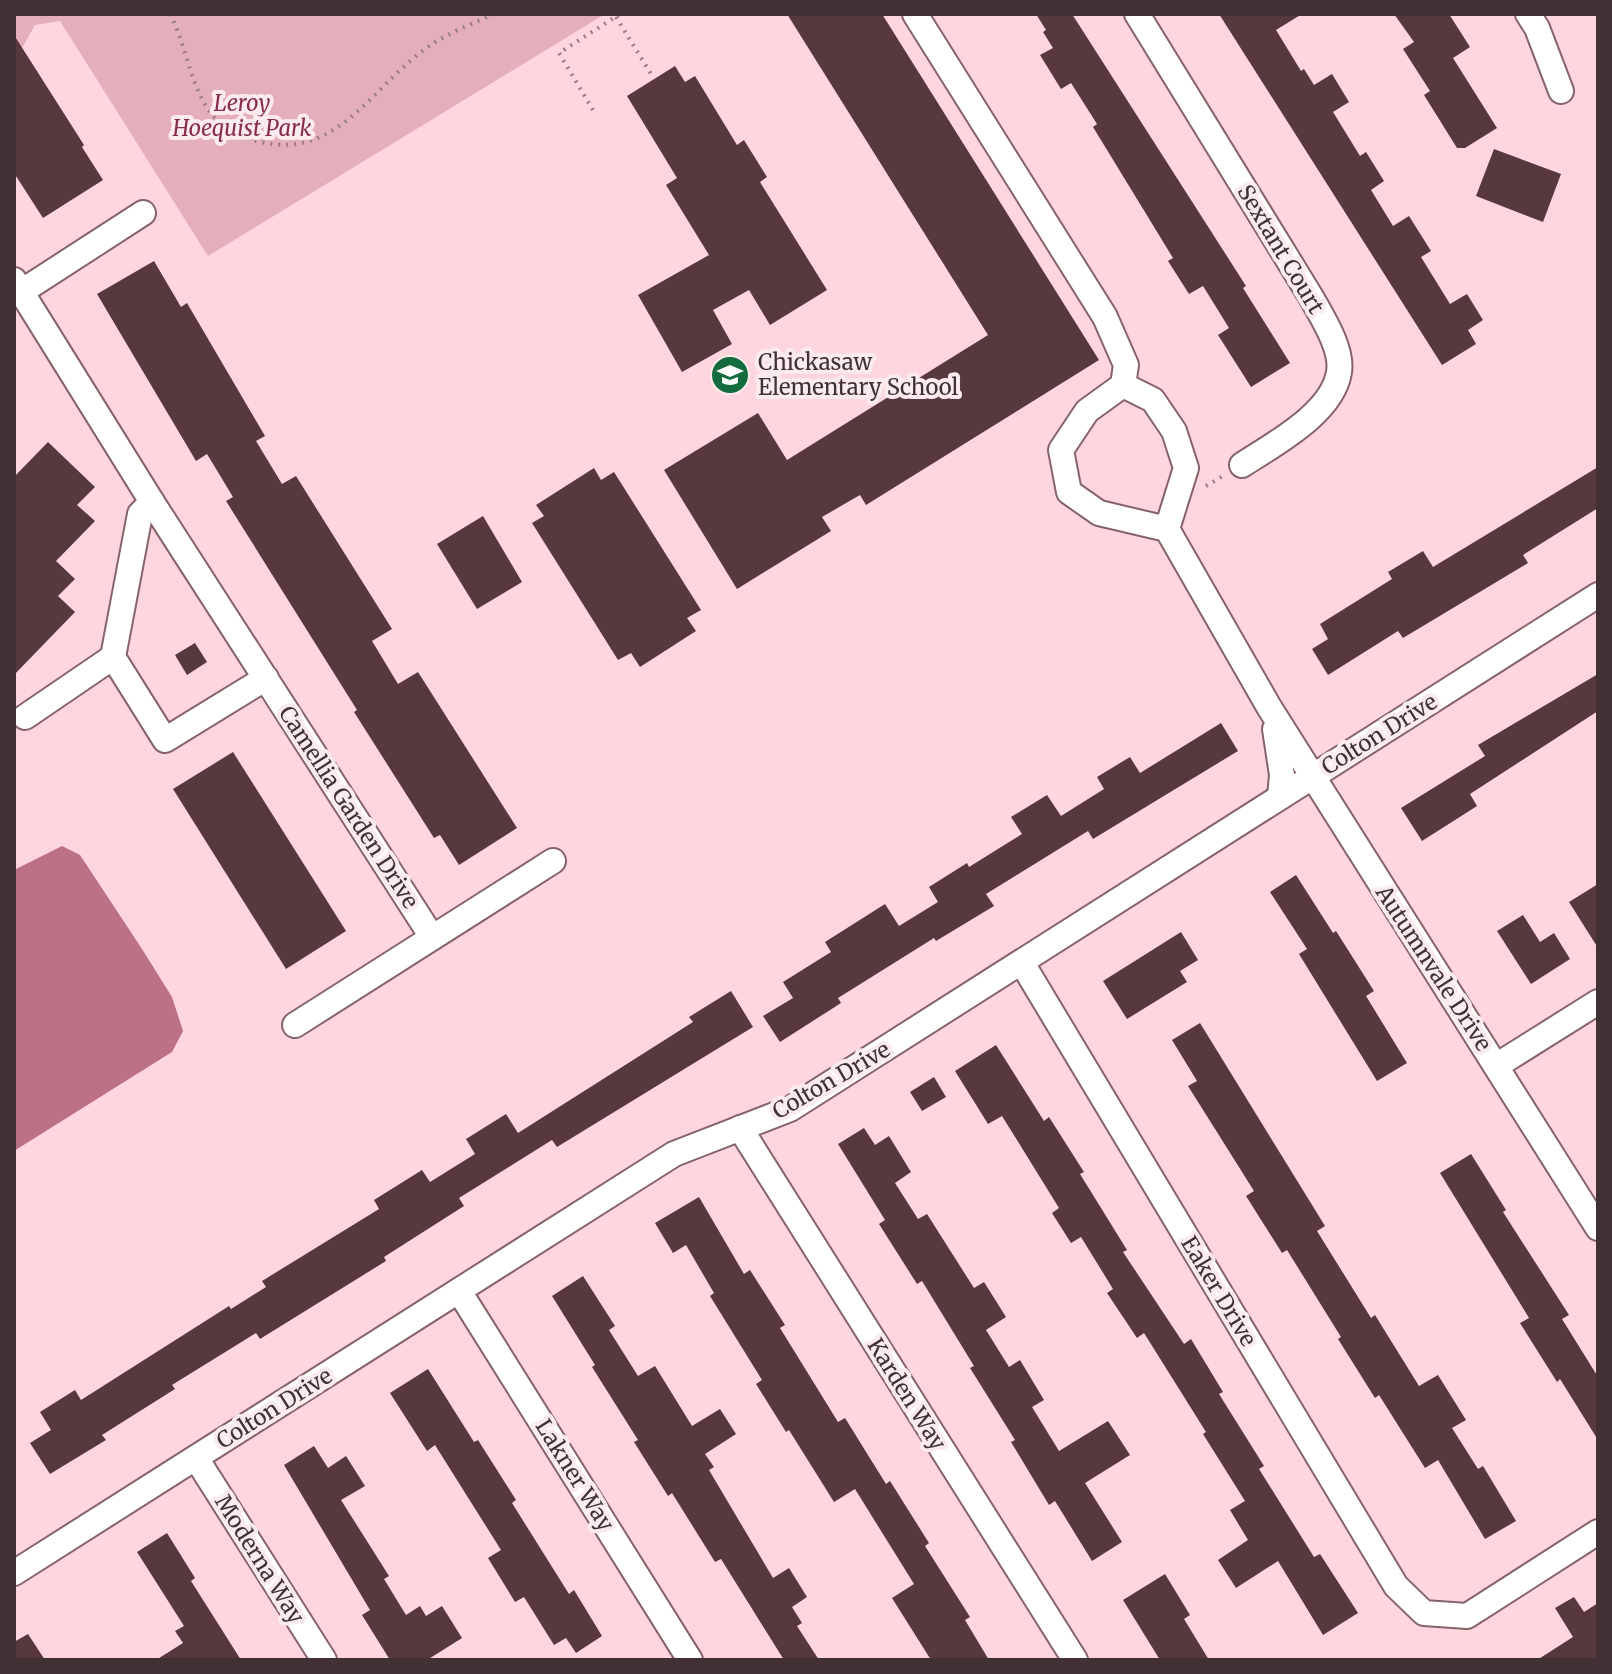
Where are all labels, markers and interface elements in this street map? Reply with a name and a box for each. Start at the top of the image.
park label: Leroy Hoequist Park [171,89,312,142]
street label: Sextant Court [1231,179,1331,319]
place label: Chickasaw Elementary School [758,348,959,401]
school or university icon: Chickasaw Elementary School [709,354,751,396]
street label: Colton Drive [1316,687,1442,781]
street label: Camellia Garden Drive [273,700,425,914]
street label: Autumnvale Drive [1369,879,1498,1056]
street label: Colton Drive [767,1035,895,1125]
street label: Eaker Drive [1175,1231,1263,1351]
street label: Karden Way [862,1333,953,1455]
street label: Colton Drive [211,1361,337,1455]
street label: Lakner Way [530,1414,620,1536]
street label: Moderna Way [209,1489,311,1629]

